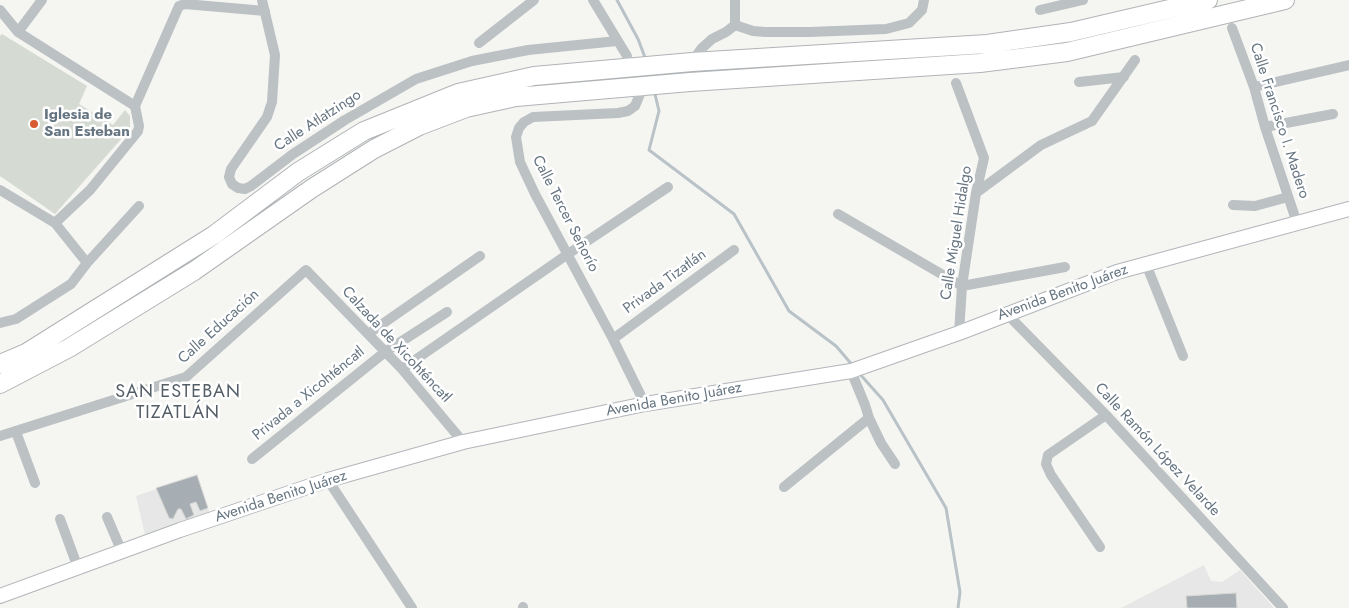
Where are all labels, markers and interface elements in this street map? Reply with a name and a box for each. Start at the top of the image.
street label: Calle Francisco I. Madero [1245,41,1313,201]
street label: Calle Atlatzingo [271,86,365,156]
place label: Iglesia de San Esteban [44,106,130,141]
marker: Iglesia de San Esteban [28,118,40,130]
street label: Calle Tercer Señorío [528,153,602,275]
street label: Calle Miguel Hidalgo [938,165,976,301]
street label: Privada Tizatlán [620,246,710,318]
street label: Avenida Benito Juárez [995,261,1131,325]
street label: Calzada de Xicohténcatl [338,283,454,407]
street label: Calle Educación [175,286,263,368]
street label: Privada a Xicohténcatl [249,343,369,445]
street label: Avenida Benito Juárez [605,379,743,421]
street label: Calle Ramón López Velarde [1091,380,1223,520]
district label: SAN ESTEBAN TIZATLÁN [114,382,242,424]
street label: Avenida Benito Juárez [213,467,349,527]

